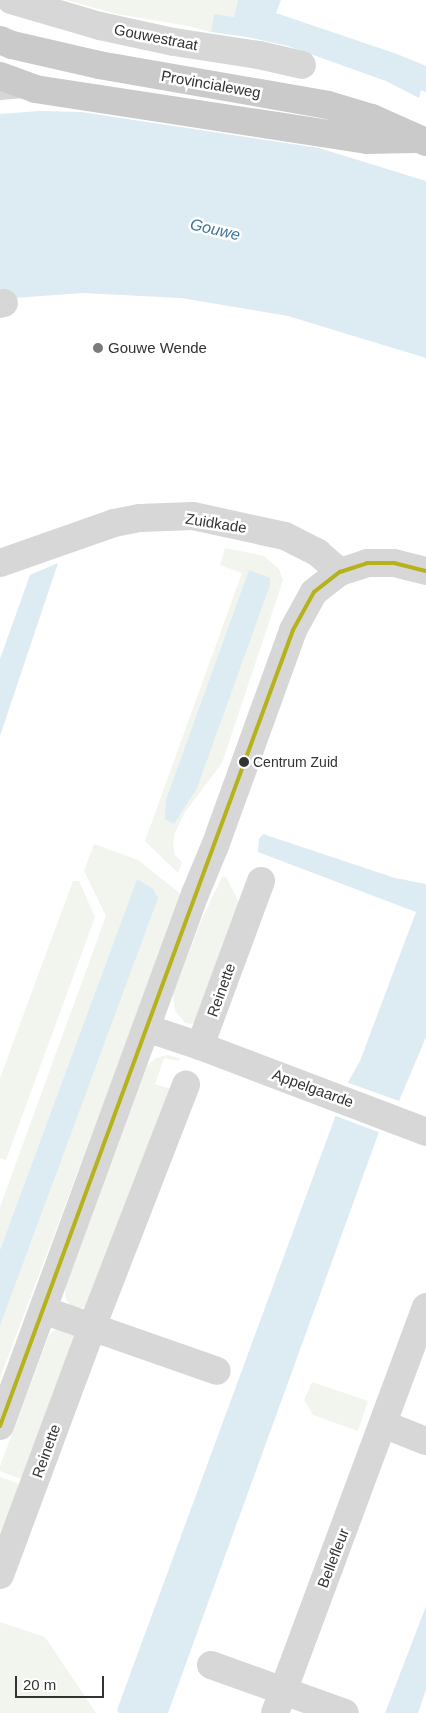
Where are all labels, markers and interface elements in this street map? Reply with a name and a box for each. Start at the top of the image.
street label: Gouwestraat [113,20,199,54]
street label: Provincialeweg [160,66,262,102]
water label: Gouwe [188,215,242,245]
place label: Gouwe Wende [108,339,207,357]
marker: Gouwe Wende [92,342,104,354]
street label: Zuidkade [184,509,248,537]
place label: Centrum Zuid [253,754,338,770]
marker: Centrum Zuid [239,757,249,767]
street label: Reinette [203,961,239,1019]
street label: Appelgaarde [270,1065,356,1111]
street label: Reinette [28,1422,64,1480]
street label: Bellefleur [313,1526,353,1590]
scale bar [18,1666,106,1698]
text: 20 m [23,1676,56,1693]

